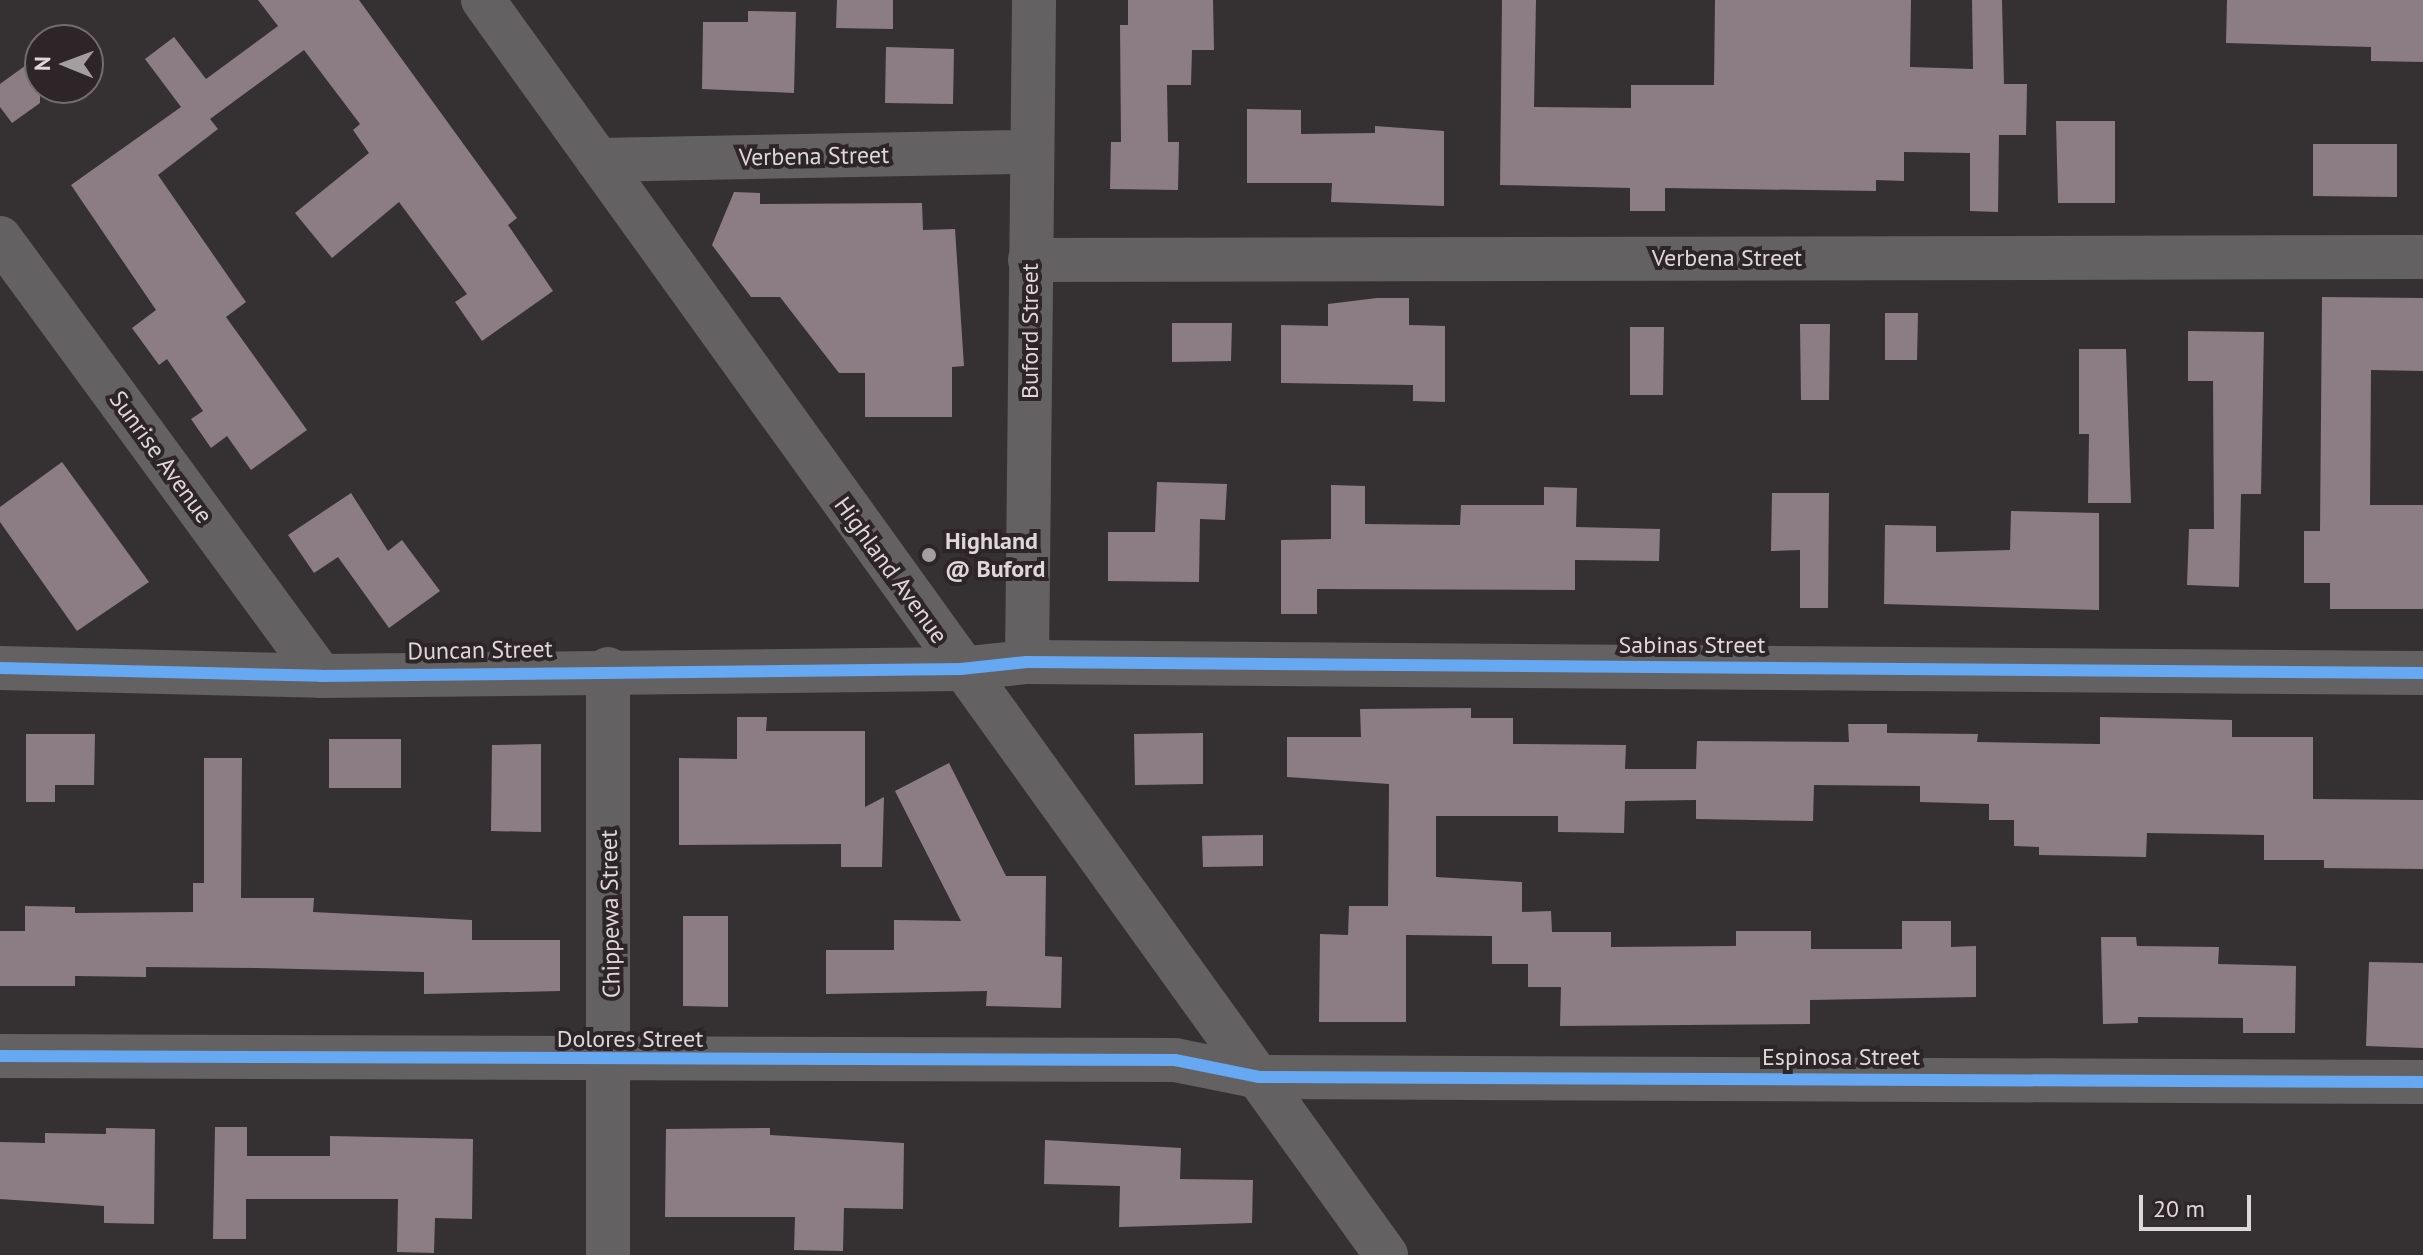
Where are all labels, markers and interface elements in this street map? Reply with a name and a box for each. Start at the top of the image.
north arrow [24,24,104,104]
text: N [28,56,56,71]
street label: Verbena Street [739,140,889,172]
street label: Verbena Street [1652,244,1802,272]
street label: Buford Street [1016,263,1044,399]
street label: Sunrise Avenue [103,385,219,529]
street label: Highland Avenue [828,491,954,649]
place label: Highland @ Buford [945,527,1045,583]
marker: Highland @ Buford [920,546,938,564]
street label: Sabinas Street [1619,631,1765,659]
street label: Duncan Street [407,634,553,666]
street label: Chippewa Street [594,830,626,998]
street label: Dolores Street [557,1025,703,1053]
street label: Espinosa Street [1762,1043,1920,1071]
scale bar [2143,1179,2255,1229]
text: 20 m [2153,1193,2205,1224]

